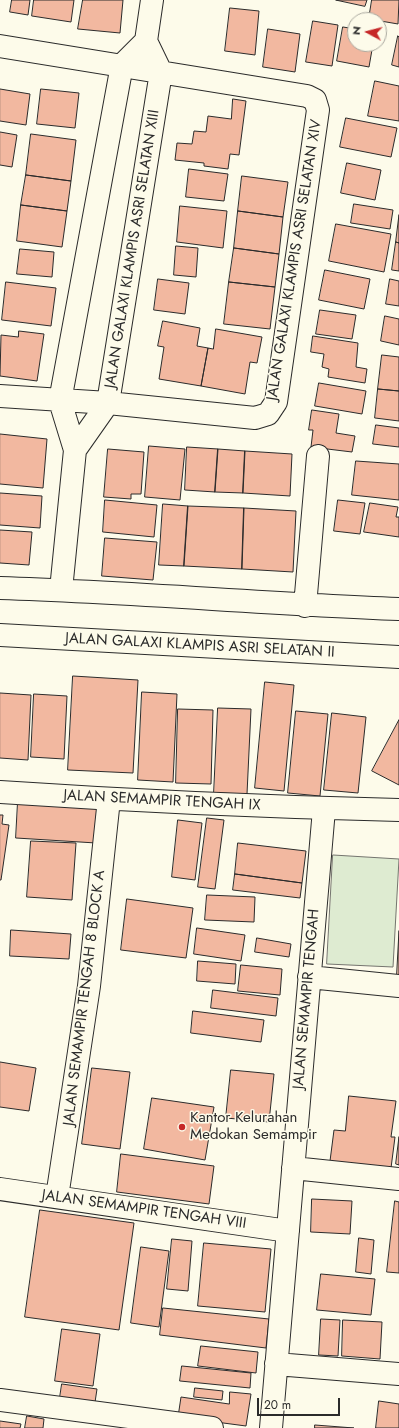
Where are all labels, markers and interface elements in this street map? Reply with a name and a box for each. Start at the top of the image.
north arrow [347,12,387,52]
text: N [348,25,365,36]
street label: JALAN GALAXI KLAMPIS ASRI SELATAN XIII [102,108,164,390]
street label: JALAN GALAXI KLAMPIS ASRI SELATAN XIV [264,118,326,402]
street label: JALAN GALAXI KLAMPIS ASRI SELATAN II [65,630,335,662]
street label: JALAN SEMAMPIR TENGAH IX [63,787,261,815]
street label: JALAN SEMAMPIR TENGAH 8 BLOCK A [60,869,110,1127]
street label: JALAN SEMAMPIR TENGAH [290,908,324,1090]
place label: Kantor Kelurahan Medokan Semampir [190,1109,317,1144]
marker: Kantor Kelurahan Medokan Semampir [177,1122,187,1132]
street label: JALAN SEMAMPIR TENGAH VIII [41,1187,247,1233]
scale bar [259,1390,342,1416]
text: 20 m [264,1396,291,1414]

